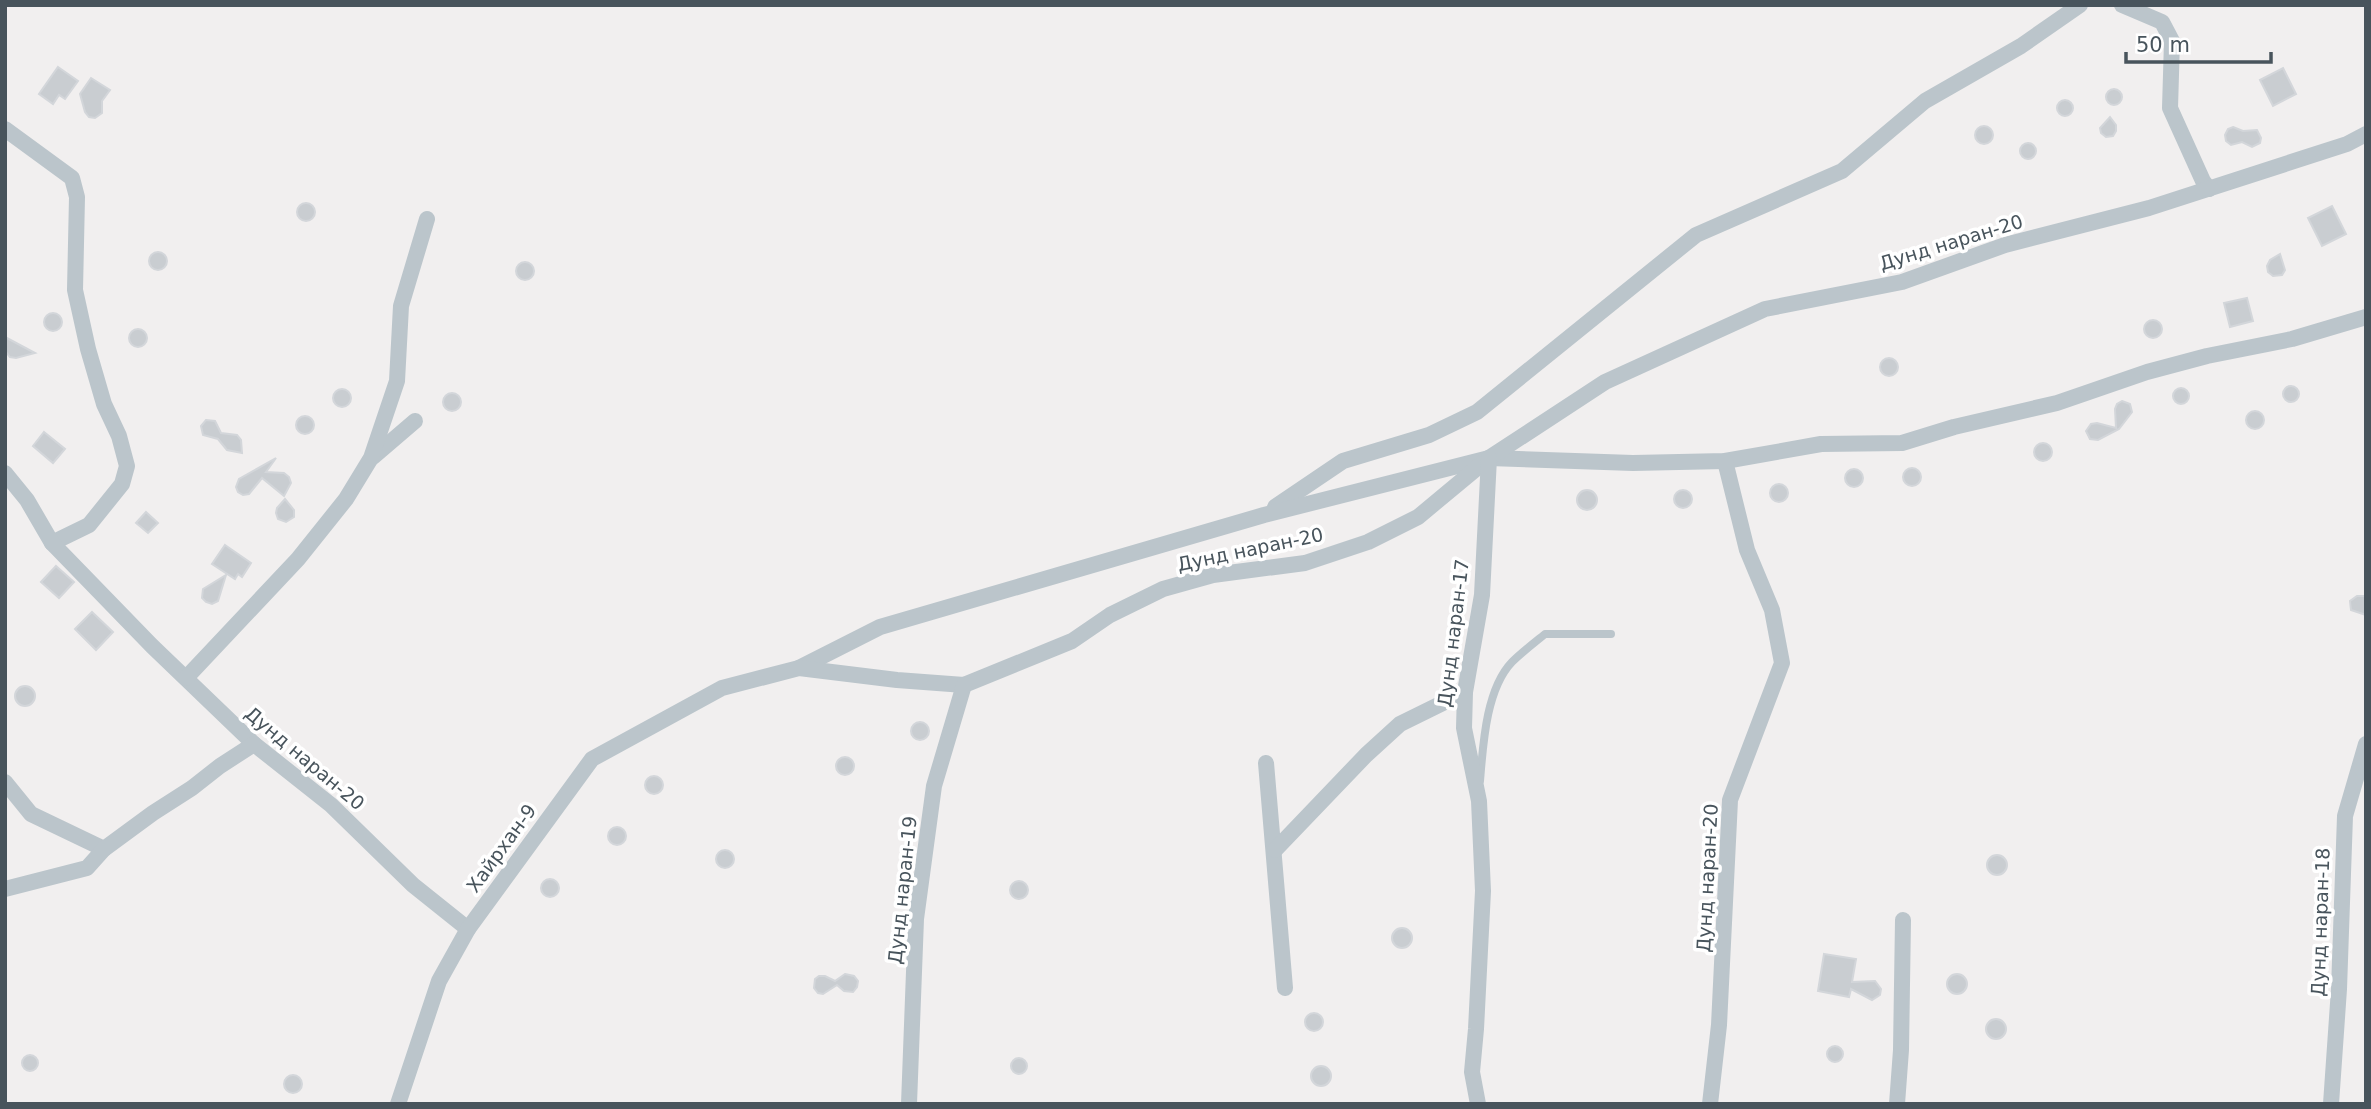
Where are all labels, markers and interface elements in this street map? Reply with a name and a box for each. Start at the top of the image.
scale bar [2126,21,2271,65]
text: 50 m [2136,33,2190,57]
street label: Дунд наран-20 [1877,210,2025,274]
street label: Дунд наран-20 [1175,523,1325,575]
street label: Дунд наран-17 [1433,558,1473,708]
street label: Дунд наран-20 [241,702,369,814]
street label: Хайрхан-9 [462,800,540,896]
street label: Дунд наран-20 [1692,803,1722,953]
street label: Дунд наран-19 [883,815,921,965]
street label: Дунд наран-18 [2306,847,2334,997]

